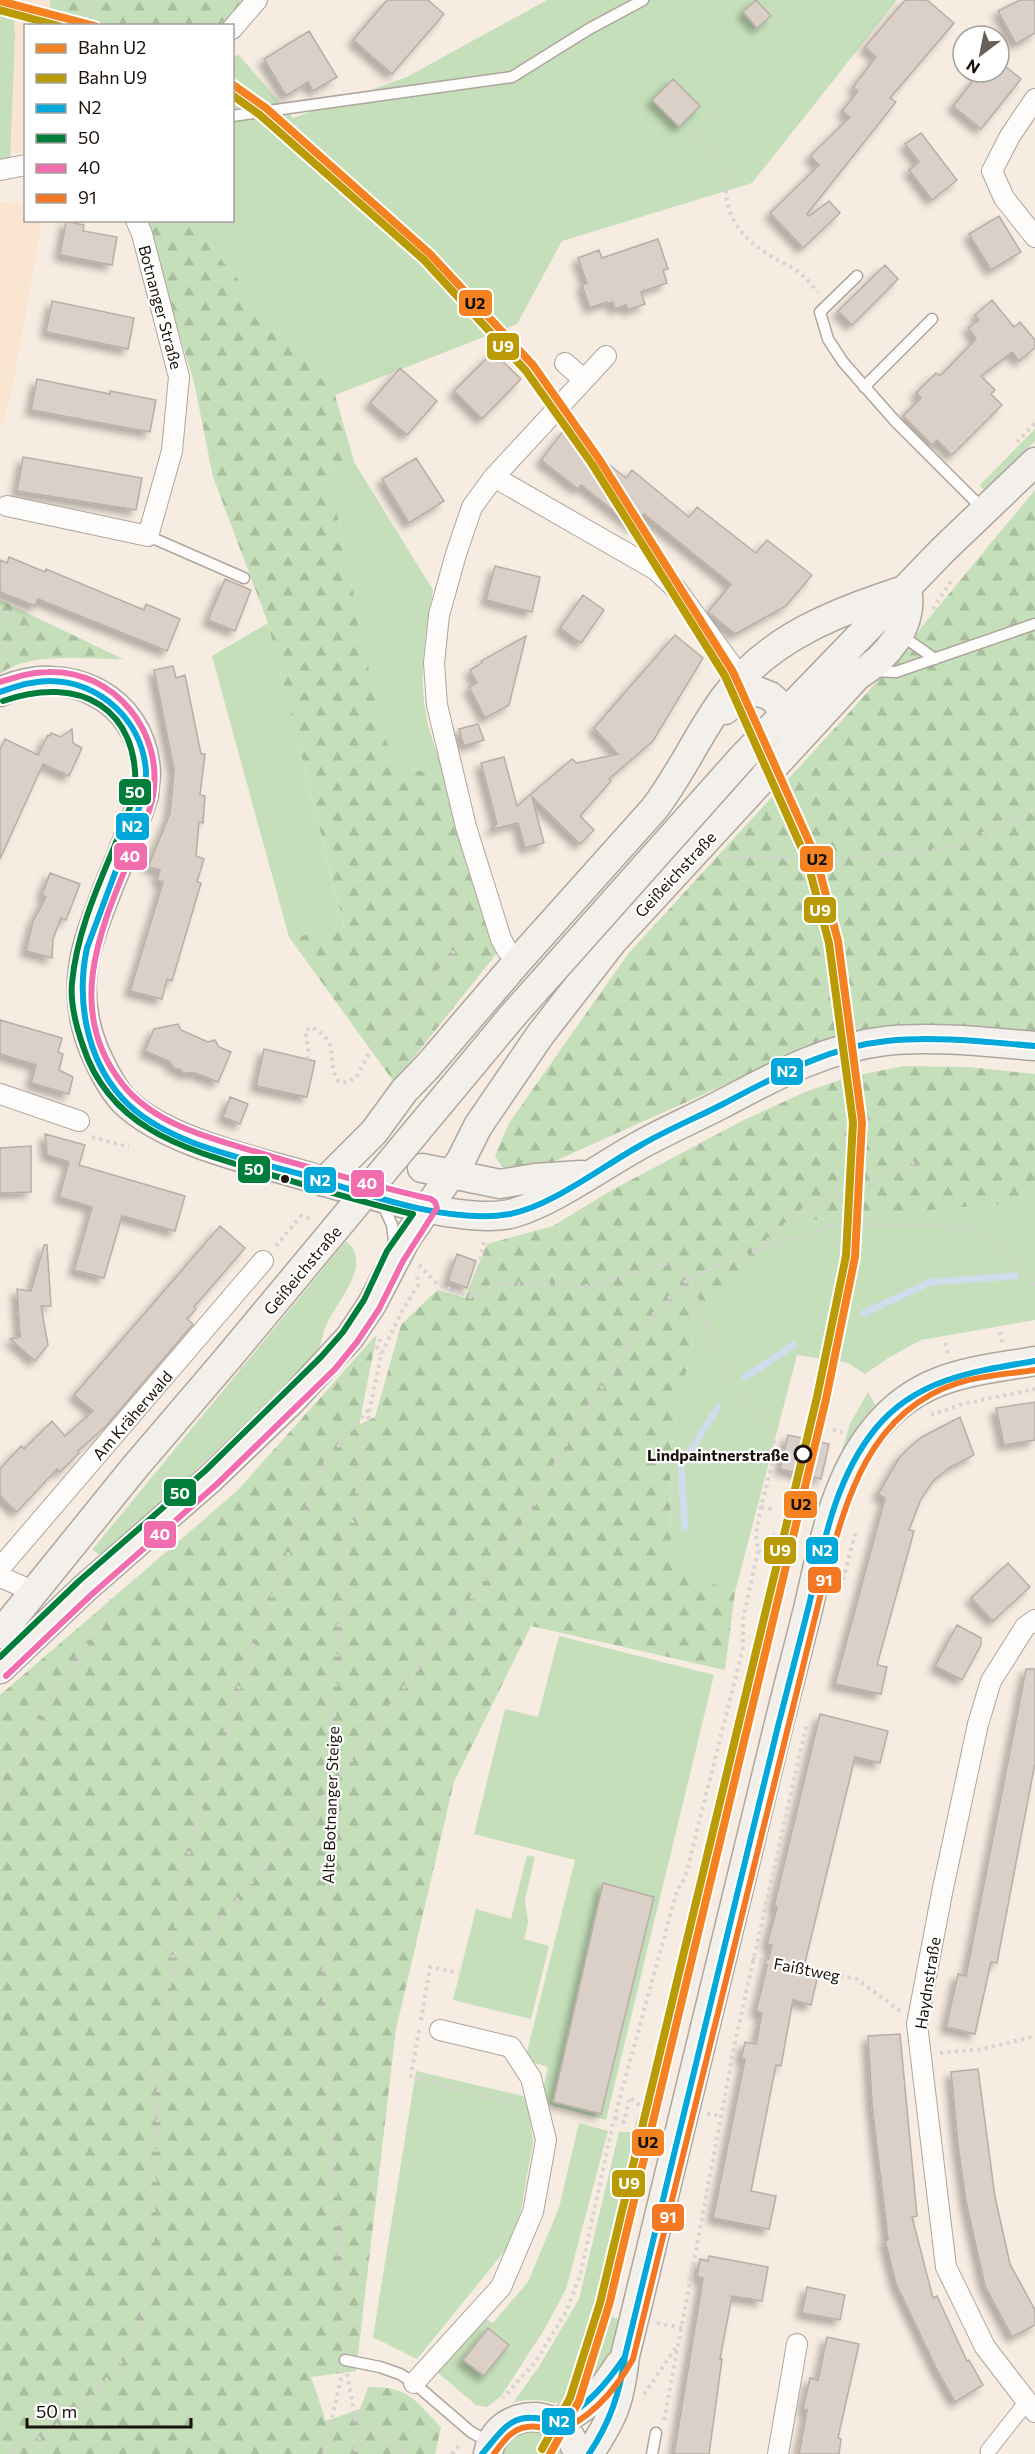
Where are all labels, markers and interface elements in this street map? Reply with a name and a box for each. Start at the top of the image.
legend [24,24,234,222]
north arrow [951,24,1011,84]
text: Bahn U2 [78,36,146,58]
text: N [963,56,983,78]
text: Bahn U9 [78,66,147,88]
text: N2 [78,96,102,118]
text: 50 [78,126,100,148]
text: 40 [78,156,101,178]
text: 91 [78,186,97,208]
street label: Botnanger Straße [135,243,187,371]
line badge: U2 [458,289,493,317]
text: U2 [465,293,485,312]
line badge: U9 [486,332,520,361]
text: U9 [492,336,514,355]
line badge: 50 [118,778,152,806]
text: 50 [125,782,145,801]
line badge: N2 [115,812,150,841]
text: N2 [121,816,143,835]
street label: Geißeichstraße [630,827,720,921]
line badge: 40 [113,842,148,871]
line badge: U2 [799,845,834,873]
text: 40 [120,846,140,865]
text: U2 [807,849,827,868]
line badge: U9 [803,896,837,924]
text: U9 [809,900,831,919]
line badge: N2 [770,1057,804,1086]
text: N2 [776,1061,798,1080]
line badge: 50 [237,1155,271,1184]
text: 50 [244,1159,264,1178]
line badge: N2 [303,1166,337,1194]
line badge: 40 [350,1169,385,1198]
text: N2 [309,1170,331,1189]
unlabelled marker [279,1173,291,1185]
text: 40 [357,1173,377,1192]
street label: Geißeichstraße [259,1222,345,1318]
street label: Am Kräherwald [88,1367,176,1463]
place label: Lindpaintnerstraße [647,1445,789,1464]
marker: Lindpaintnerstraße [794,1445,812,1463]
line badge: 50 [163,1478,197,1507]
text: 50 [170,1483,190,1502]
line badge: U2 [783,1490,818,1519]
text: U2 [791,1494,811,1513]
line badge: 40 [143,1520,177,1549]
text: 40 [150,1524,170,1543]
line badge: U9 [763,1536,797,1565]
line badge: N2 [805,1536,839,1565]
text: U9 [769,1540,791,1559]
text: N2 [811,1540,833,1559]
line badge: 91 [807,1566,842,1594]
text: 91 [815,1570,833,1589]
street label: Alte Botnanger Steige [318,1726,342,1884]
street label: Haydnstraße [910,1935,944,2031]
street label: Faißtweg [772,1953,842,1985]
line badge: U2 [631,2128,665,2157]
text: U2 [638,2132,658,2151]
line badge: U9 [611,2169,646,2198]
text: U9 [618,2173,640,2192]
line badge: 91 [651,2203,685,2232]
text: 91 [659,2207,677,2226]
scale bar [27,2391,190,2429]
text: 50 m [36,2400,77,2422]
line badge: N2 [541,2407,576,2436]
text: N2 [548,2411,570,2430]

